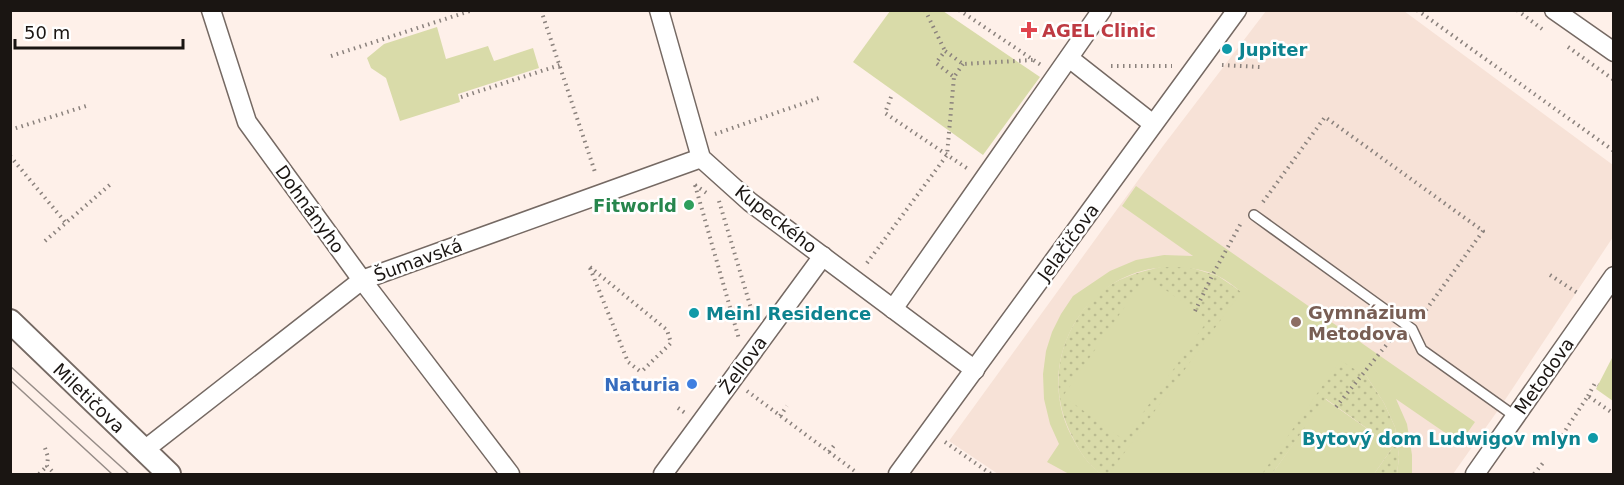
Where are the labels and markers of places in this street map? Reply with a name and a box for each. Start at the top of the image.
place label: AGEL Clinic [1042,20,1156,41]
marker: AGEL Clinic [1020,21,1038,39]
place label: Jupiter [1237,39,1307,60]
marker: Jupiter [1220,42,1234,56]
place label: Fitworld [593,195,677,216]
marker: Fitworld [682,198,696,212]
place label: Gymnázium Metodova [1308,302,1426,344]
place label: Meinl Residence [706,303,871,324]
marker: Meinl Residence [687,306,701,320]
marker: Gymnázium Metodova [1289,315,1303,329]
place label: Naturia [604,374,680,395]
marker: Naturia [685,377,699,391]
place label: Bytový dom Ludwigov mlyn [1302,428,1581,449]
marker: Bytový dom Ludwigov mlyn [1586,431,1600,445]

